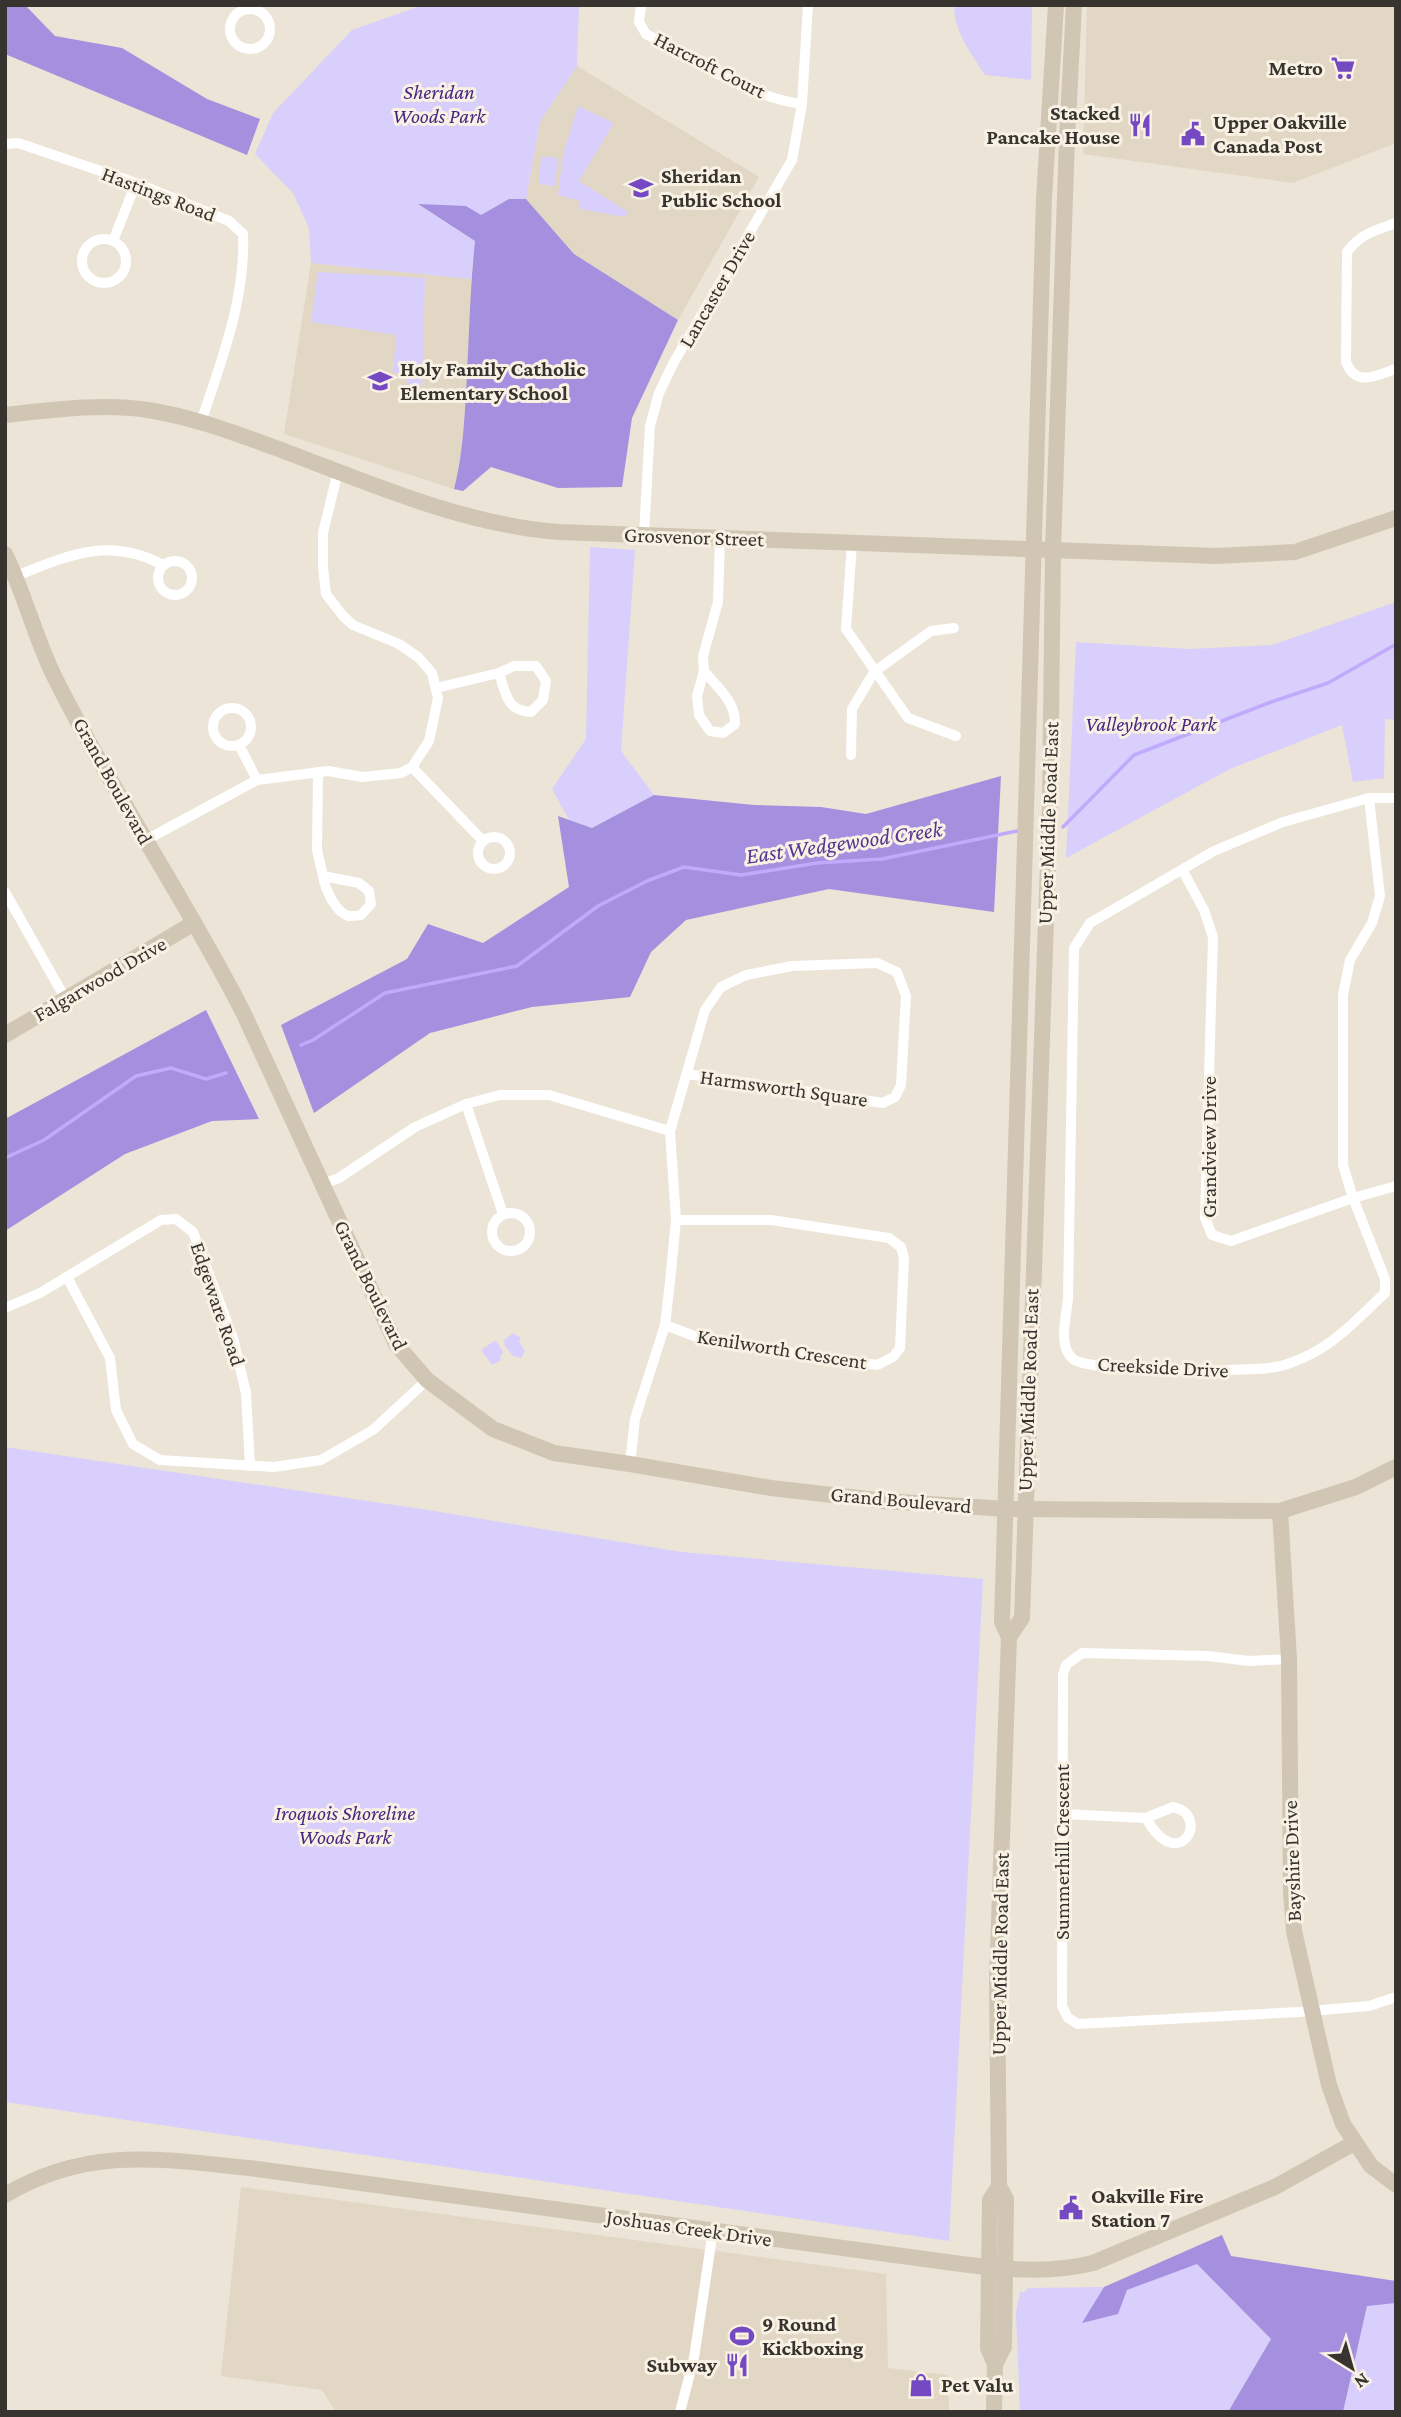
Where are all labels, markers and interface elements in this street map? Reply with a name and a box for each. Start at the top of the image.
street label: Harcroft Court [650,27,771,104]
supermarket icon: Metro [1329,54,1357,82]
place label: Metro [1269,56,1323,80]
park label: Sheridan Woods Park [393,80,486,128]
place label: Stacked Pancake House [986,101,1121,149]
place label: Upper Oakville Canada Post [1213,110,1347,158]
restaurant icon: Stacked Pancake House [1126,111,1154,139]
public building icon: Upper Oakville Canada Post [1179,120,1207,148]
street label: Hastings Road [99,161,219,227]
place label: Sheridan Public School [661,164,781,212]
school or university icon: Sheridan Public School [627,174,655,202]
street label: Lancaster Drive [674,226,760,352]
place label: Holy Family Catholic Elementary School [400,357,586,405]
school or university icon: Holy Family Catholic Elementary School [366,367,394,395]
street label: Grosvenor Street [624,523,765,551]
park label: Valleybrook Park [1085,712,1218,736]
street label: Grand Boulevard [68,713,158,849]
street label: Upper Middle Road East [1032,720,1064,925]
water label: East Wedgewood Creek [744,815,945,869]
street label: Falgarwood Drive [29,931,171,1027]
street label: Harmsworth Square [699,1064,869,1112]
street label: Grandview Drive [1197,1076,1221,1218]
street label: Grand Boulevard [329,1216,413,1354]
street label: Edgeware Road [186,1239,250,1369]
street label: Upper Middle Road East [1012,1287,1044,1492]
street label: Kenilworth Crescent [695,1324,870,1374]
street label: Creekside Drive [1097,1352,1229,1382]
street label: Grand Boulevard [830,1482,972,1518]
street label: Summerhill Crescent [1050,1763,1074,1940]
street label: Bayshire Drive [1278,1800,1306,1922]
park label: Iroquois Shoreline Woods Park [275,1801,415,1849]
street label: Upper Middle Road East [986,1851,1014,2056]
place label: Oakville Fire Station 7 [1091,2184,1204,2232]
public building icon: Oakville Fire Station 7 [1057,2194,1085,2222]
street label: Joshuas Creek Drive [603,2204,773,2251]
place label: 9 Round Kickboxing [762,2312,864,2360]
sports icon: 9 Round Kickboxing [728,2322,756,2350]
north arrow [1317,2333,1387,2403]
restaurant icon: Subway [723,2351,751,2379]
place label: Subway [647,2353,718,2377]
text: N [1350,2369,1373,2393]
shop icon: Pet Valu [907,2371,935,2399]
place label: Pet Valu [941,2373,1013,2397]

